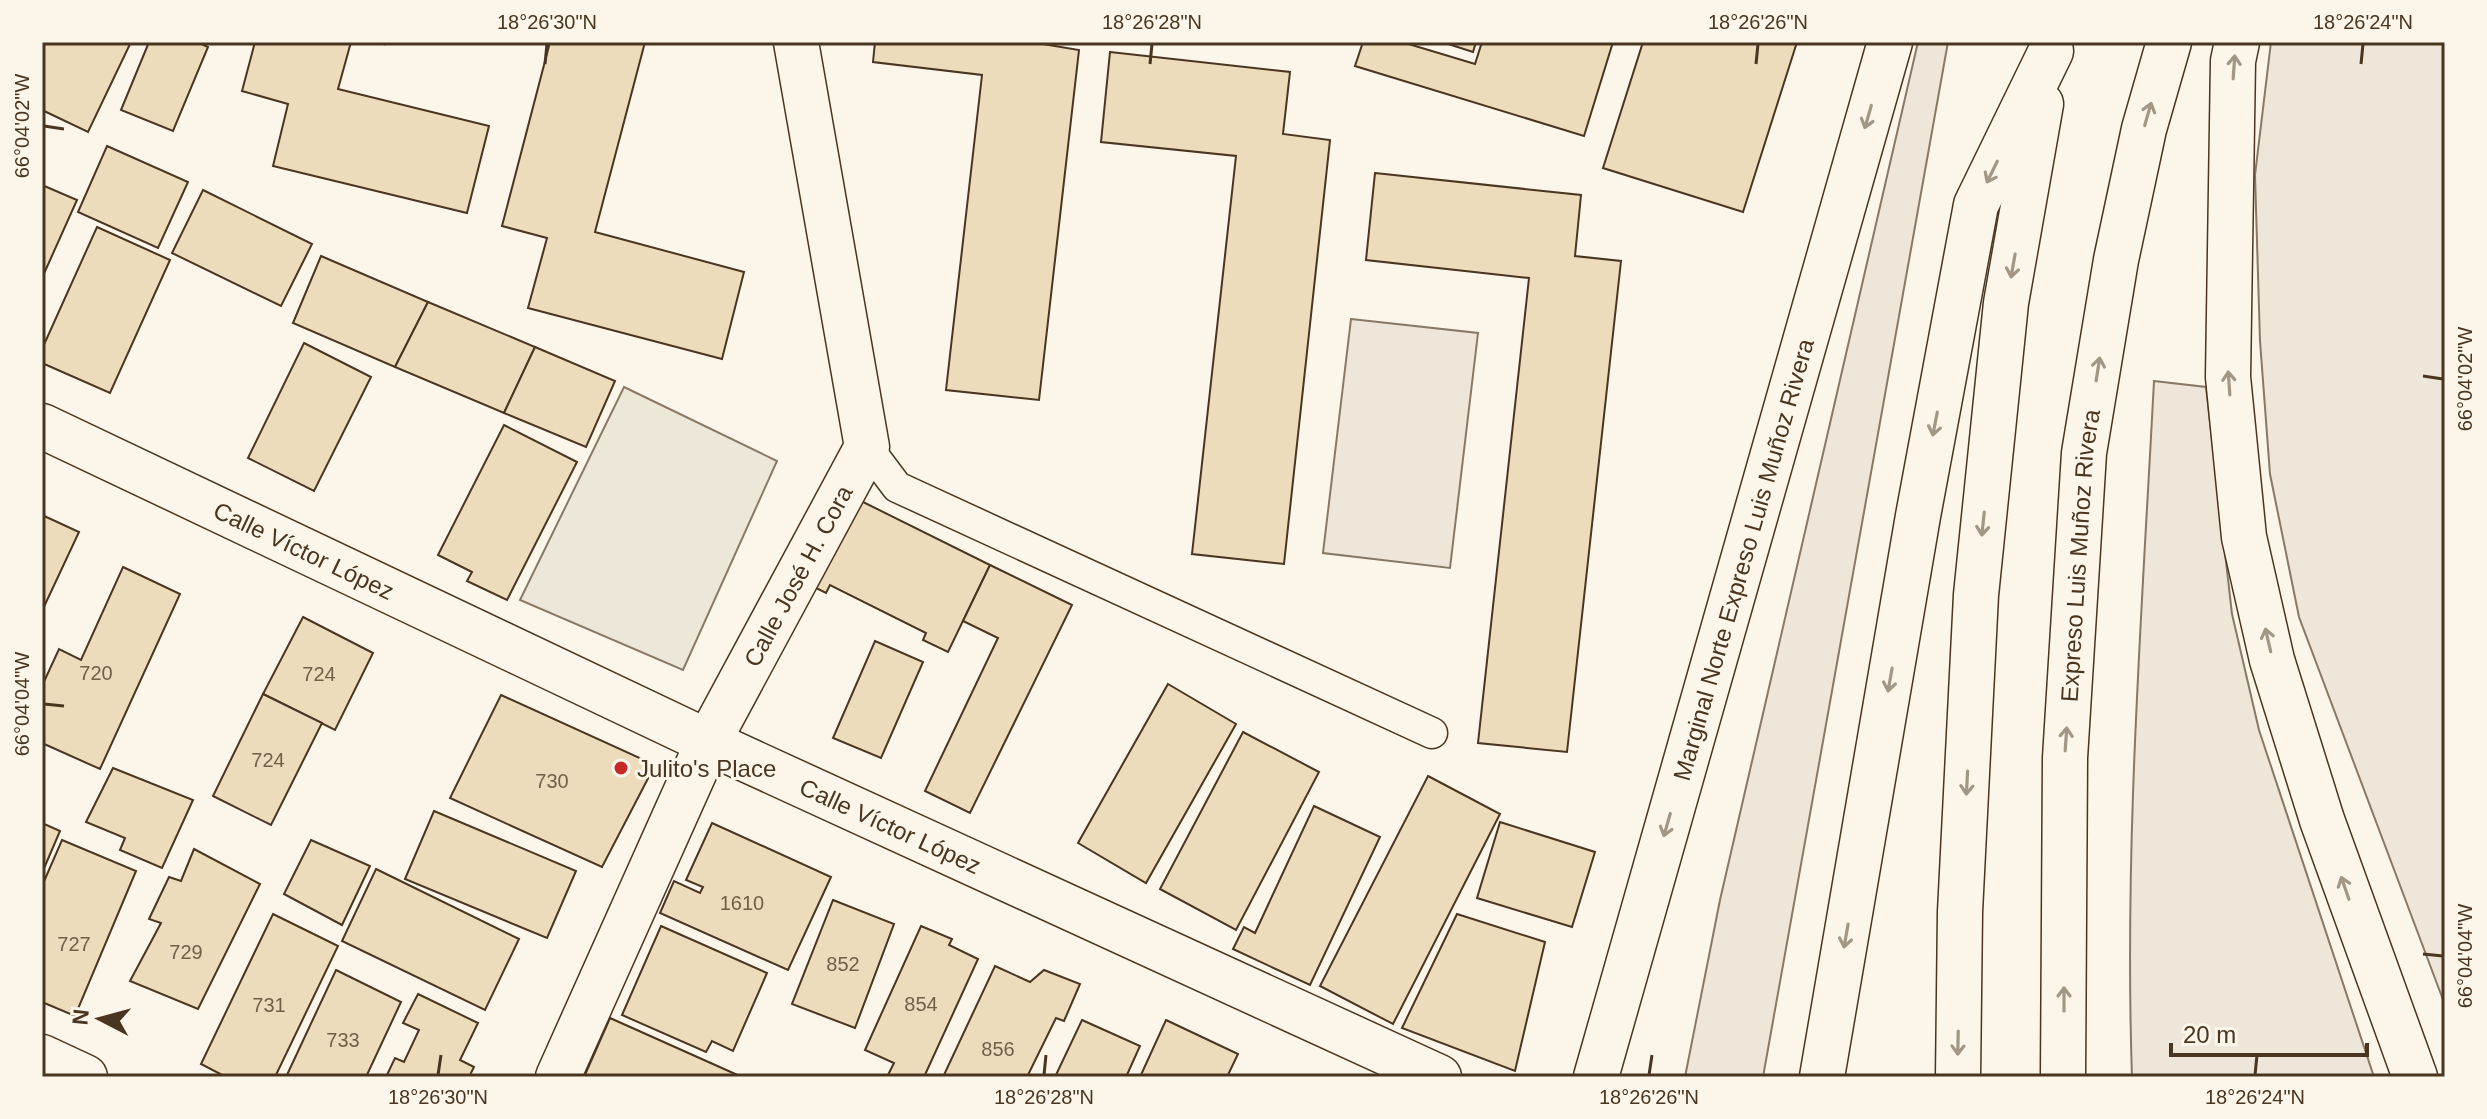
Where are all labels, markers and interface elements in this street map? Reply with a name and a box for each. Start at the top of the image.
text: 18°26'30"N [497,11,597,33]
text: 18°26'28"N [1102,11,1202,33]
text: 18°26'26"N [1708,11,1808,33]
text: 18°26'24"N [2313,11,2413,33]
one-way arrow [2227,54,2242,81]
text: 66°04'02"W [11,74,33,178]
one-way arrow [2142,101,2157,127]
one-way arrow [1860,104,1875,130]
one-way arrow [1984,159,1999,183]
one-way arrow [2004,252,2019,278]
text: 66°04'02"W [2454,327,2476,431]
street label: Marginal Norte Expreso Luis Muñoz Rivera [1667,335,1819,783]
one-way arrow [2091,357,2106,382]
one-way arrow [2221,370,2236,397]
street label: Expreso Luis Muñoz Rivera [2055,407,2105,703]
one-way arrow [1927,411,1942,436]
street label: Calle José H. Cora [738,480,858,671]
street label: Calle Víctor López [210,496,398,605]
one-way arrow [1976,510,1991,537]
one-way arrow [2260,627,2275,653]
text: 66°04'04"W [11,652,33,756]
house number: 720 [79,662,113,684]
house number: 724 [302,663,336,685]
one-way arrow [1882,667,1897,692]
one-way arrow [2059,726,2074,753]
house number: 724 [251,749,285,771]
place label: Julito's Place [637,755,776,782]
marker: Julito's Place [612,759,630,777]
one-way arrow [1959,769,1974,796]
house number: 730 [535,770,569,792]
street label: Calle Víctor López [796,773,985,879]
one-way arrow [1659,812,1674,838]
one-way arrow [2337,876,2352,901]
house number: 1610 [720,892,764,914]
text: 66°04'04"W [2454,904,2476,1008]
one-way arrow [1838,923,1853,949]
house number: 727 [57,933,91,955]
house number: 729 [169,941,203,963]
house number: 852 [826,953,860,975]
north arrow [60,979,140,1059]
one-way arrow [2056,986,2072,1013]
house number: 854 [904,993,938,1015]
house number: 731 [252,994,286,1016]
scale bar [2171,1007,2367,1057]
text: N [67,1008,94,1026]
text: 20 m [2183,1021,2236,1048]
house number: 733 [326,1029,360,1051]
one-way arrow [1950,1029,1966,1056]
house number: 856 [981,1038,1015,1060]
text: 18°26'30"N [388,1086,488,1108]
text: 18°26'28"N [994,1086,1094,1108]
text: 18°26'26"N [1599,1086,1699,1108]
text: 18°26'24"N [2205,1086,2305,1108]

